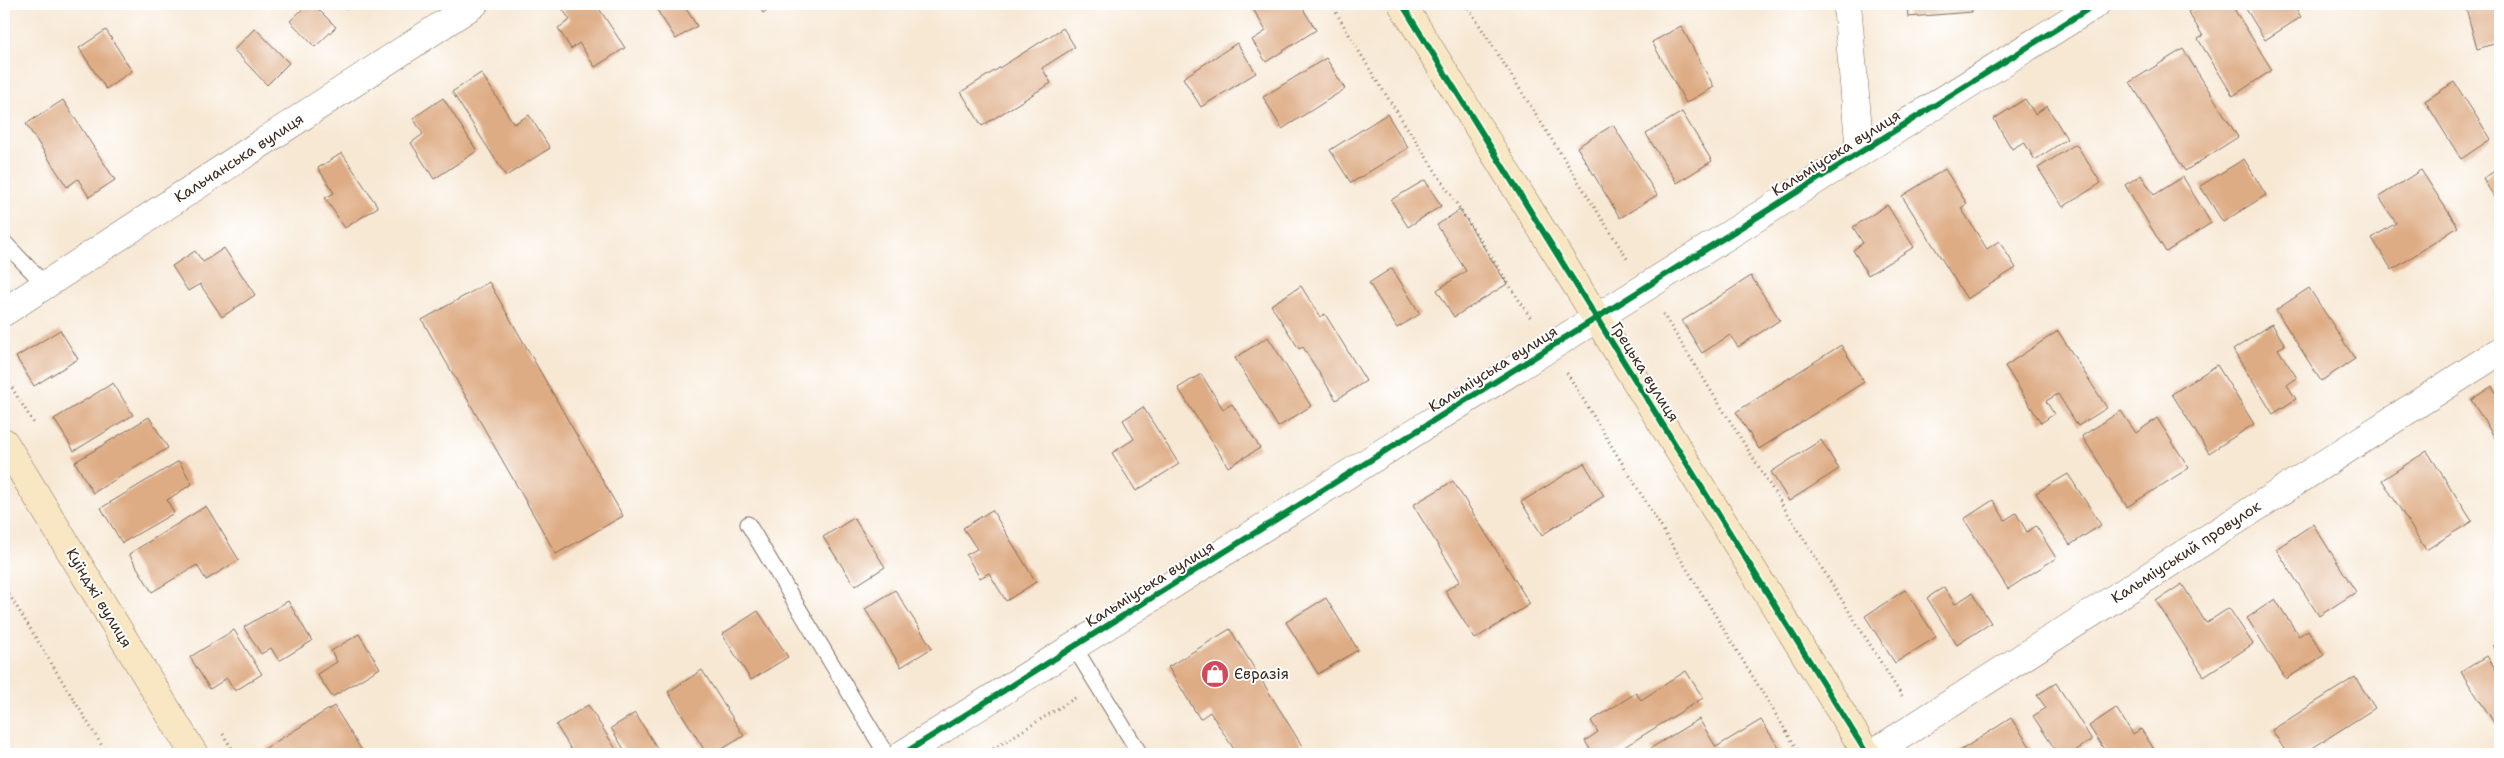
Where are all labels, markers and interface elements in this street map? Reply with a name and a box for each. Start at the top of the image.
street label: Кальміуська вулиця [1768,105,1904,201]
street label: Кальчанська вулиця [171,109,307,207]
street label: Грецька вулиця [1606,318,1684,426]
street label: Кальміуська вулиця [1425,321,1561,417]
street label: Кальміуський провулок [2107,496,2265,608]
street label: Кальміуська вулиця [1082,536,1218,632]
street label: Куїнджі вулиця [61,545,137,651]
shop icon: Євразія [1200,659,1230,689]
place label: Євразія [1234,664,1289,684]

